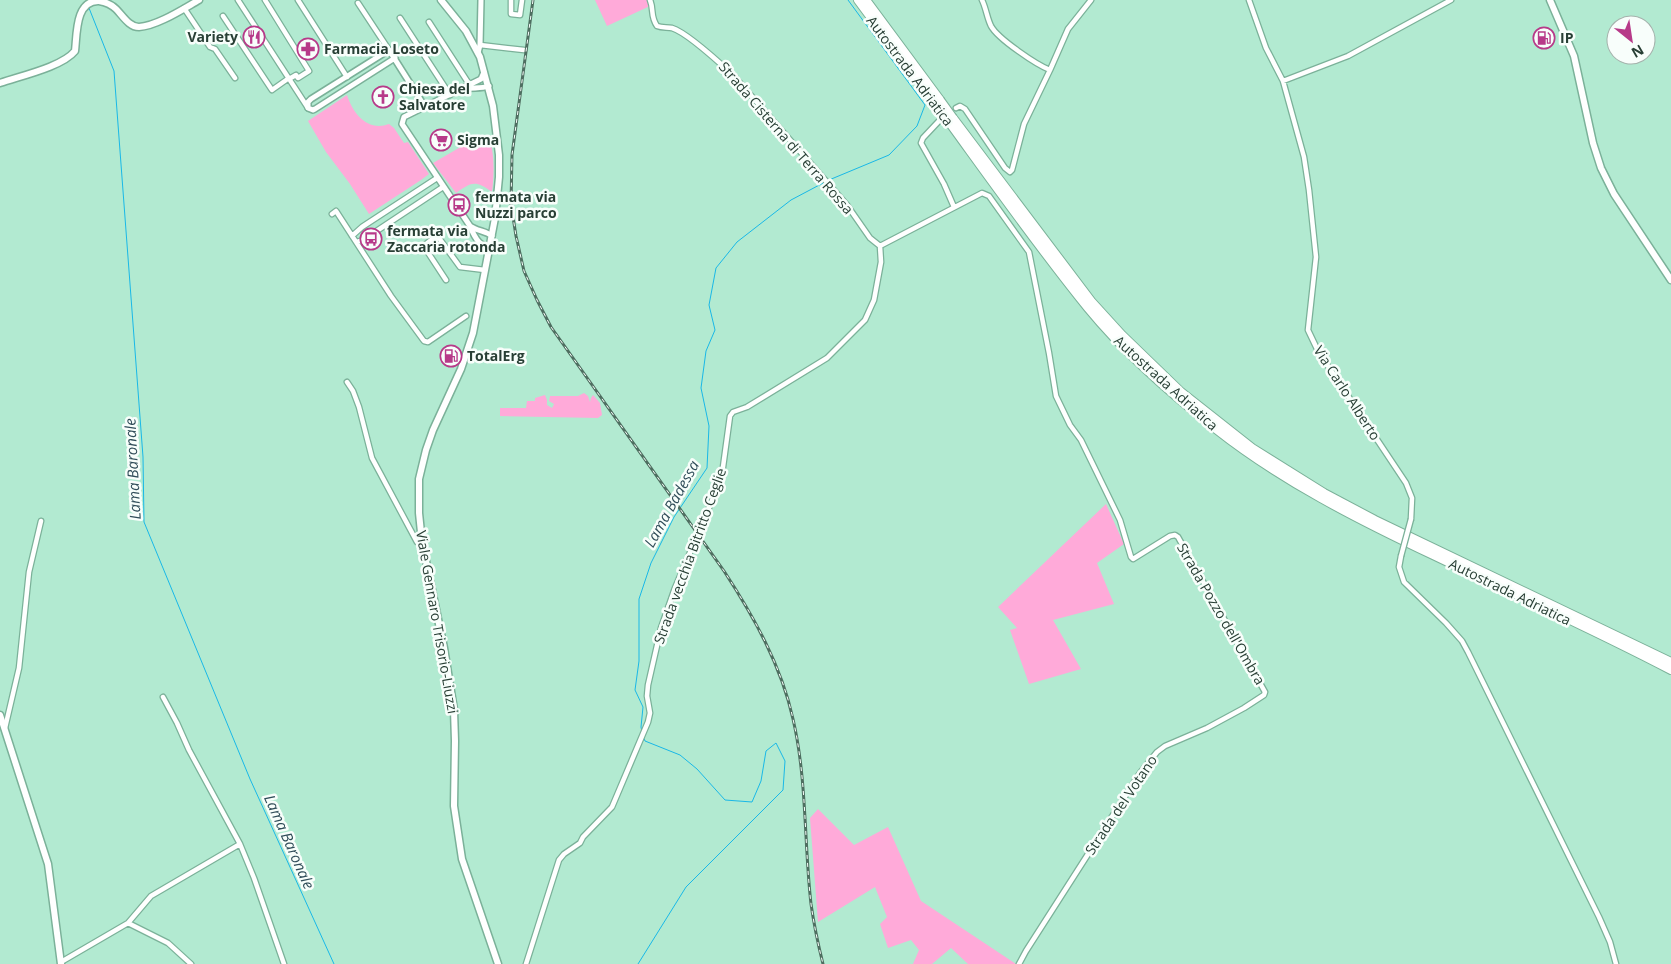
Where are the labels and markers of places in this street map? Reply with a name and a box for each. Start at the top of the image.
restaurant icon: Variety [242,25,266,49]
fuel station icon: IP [1532,26,1556,50]
place label: Variety [188,27,238,46]
place label: IP [1560,28,1574,47]
pharmacy icon: Farmacia Loseto [296,37,320,61]
place label: Farmacia Loseto [324,39,439,58]
place label: Chiesa del Salvatore [399,79,470,114]
church icon: Chiesa del Salvatore [371,85,395,109]
supermarket icon: Sigma [429,128,453,152]
place label: Sigma [457,130,499,149]
place label: fermata via Nuzzi parco [475,187,557,222]
bus stop icon: fermata via Nuzzi parco [447,193,471,217]
place label: fermata via Zaccaria rotonda [387,221,505,256]
bus stop icon: fermata via Zaccaria rotonda [359,227,383,251]
fuel station icon: TotalErg [439,344,463,368]
place label: TotalErg [467,346,525,365]

